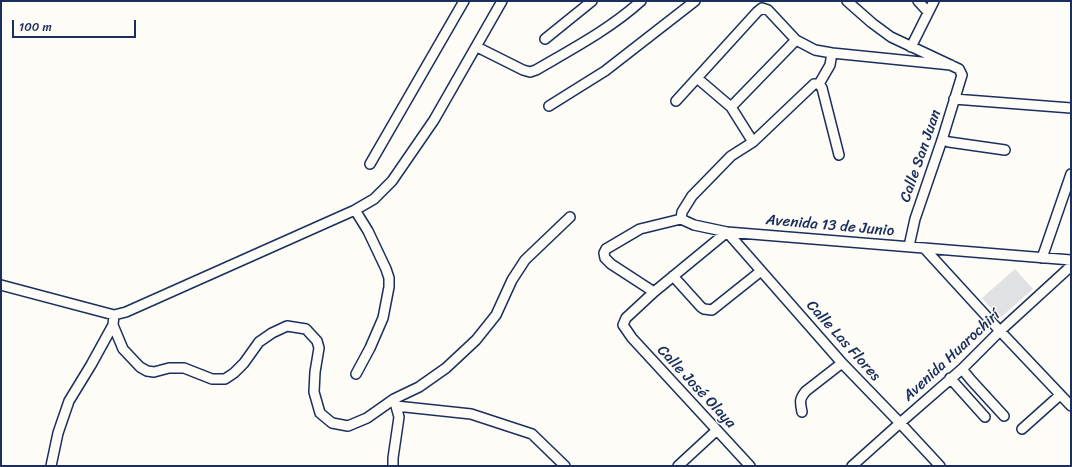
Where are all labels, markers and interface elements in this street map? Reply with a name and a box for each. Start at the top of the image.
scale bar [14,12,138,38]
text: 100 m [19,16,52,38]
street label: Calle San Juan [897,107,945,205]
street label: Avenida 13 de Junio [765,211,895,241]
street label: Calle Las Flores [802,297,884,385]
street label: Avenida Huarochirí [900,307,1004,405]
street label: Calle José Olaya [653,342,739,432]

